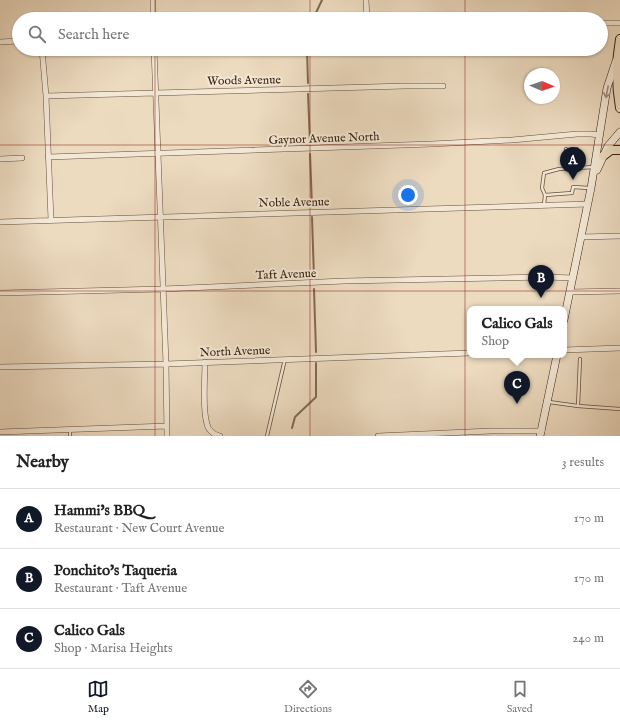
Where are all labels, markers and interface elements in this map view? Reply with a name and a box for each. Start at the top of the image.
search box [12,12,608,56]
icon: search [26,23,48,45]
text: Search here [58,25,129,44]
north arrow [524,68,560,104]
street label: Woods Avenue [207,72,281,89]
one-way arrow [602,86,610,99]
street label: Gaynor Avenue North [268,129,380,148]
pin: A [560,147,586,180]
your location [398,185,418,205]
street label: Noble Avenue [258,194,330,211]
pin: B [528,265,554,298]
street label: Taft Avenue [255,266,317,283]
popup [467,306,567,358]
text: Calico Gals [482,314,552,333]
text: Shop [482,333,509,350]
street label: North Avenue [199,343,271,360]
pin: C [504,371,530,404]
text: Nearby [16,452,69,473]
text: 3 results [562,454,604,471]
text: Hammi's BBQ [54,501,145,520]
text: A [25,510,33,527]
text: 170 m [574,510,604,527]
text: Restaurant · New Court Avenue [54,520,225,537]
text: Ponchito's Taqueria [54,561,177,580]
text: B [25,570,33,587]
text: 170 m [574,570,604,587]
text: Restaurant · Taft Avenue [54,580,187,597]
text: Calico Gals [54,621,125,640]
text: C [24,630,34,647]
text: 240 m [572,630,604,647]
text: Shop · Marisa Heights [54,640,173,657]
tab: Map [87,678,109,716]
tab: Directions [284,678,332,716]
tab: Saved [507,678,533,716]

